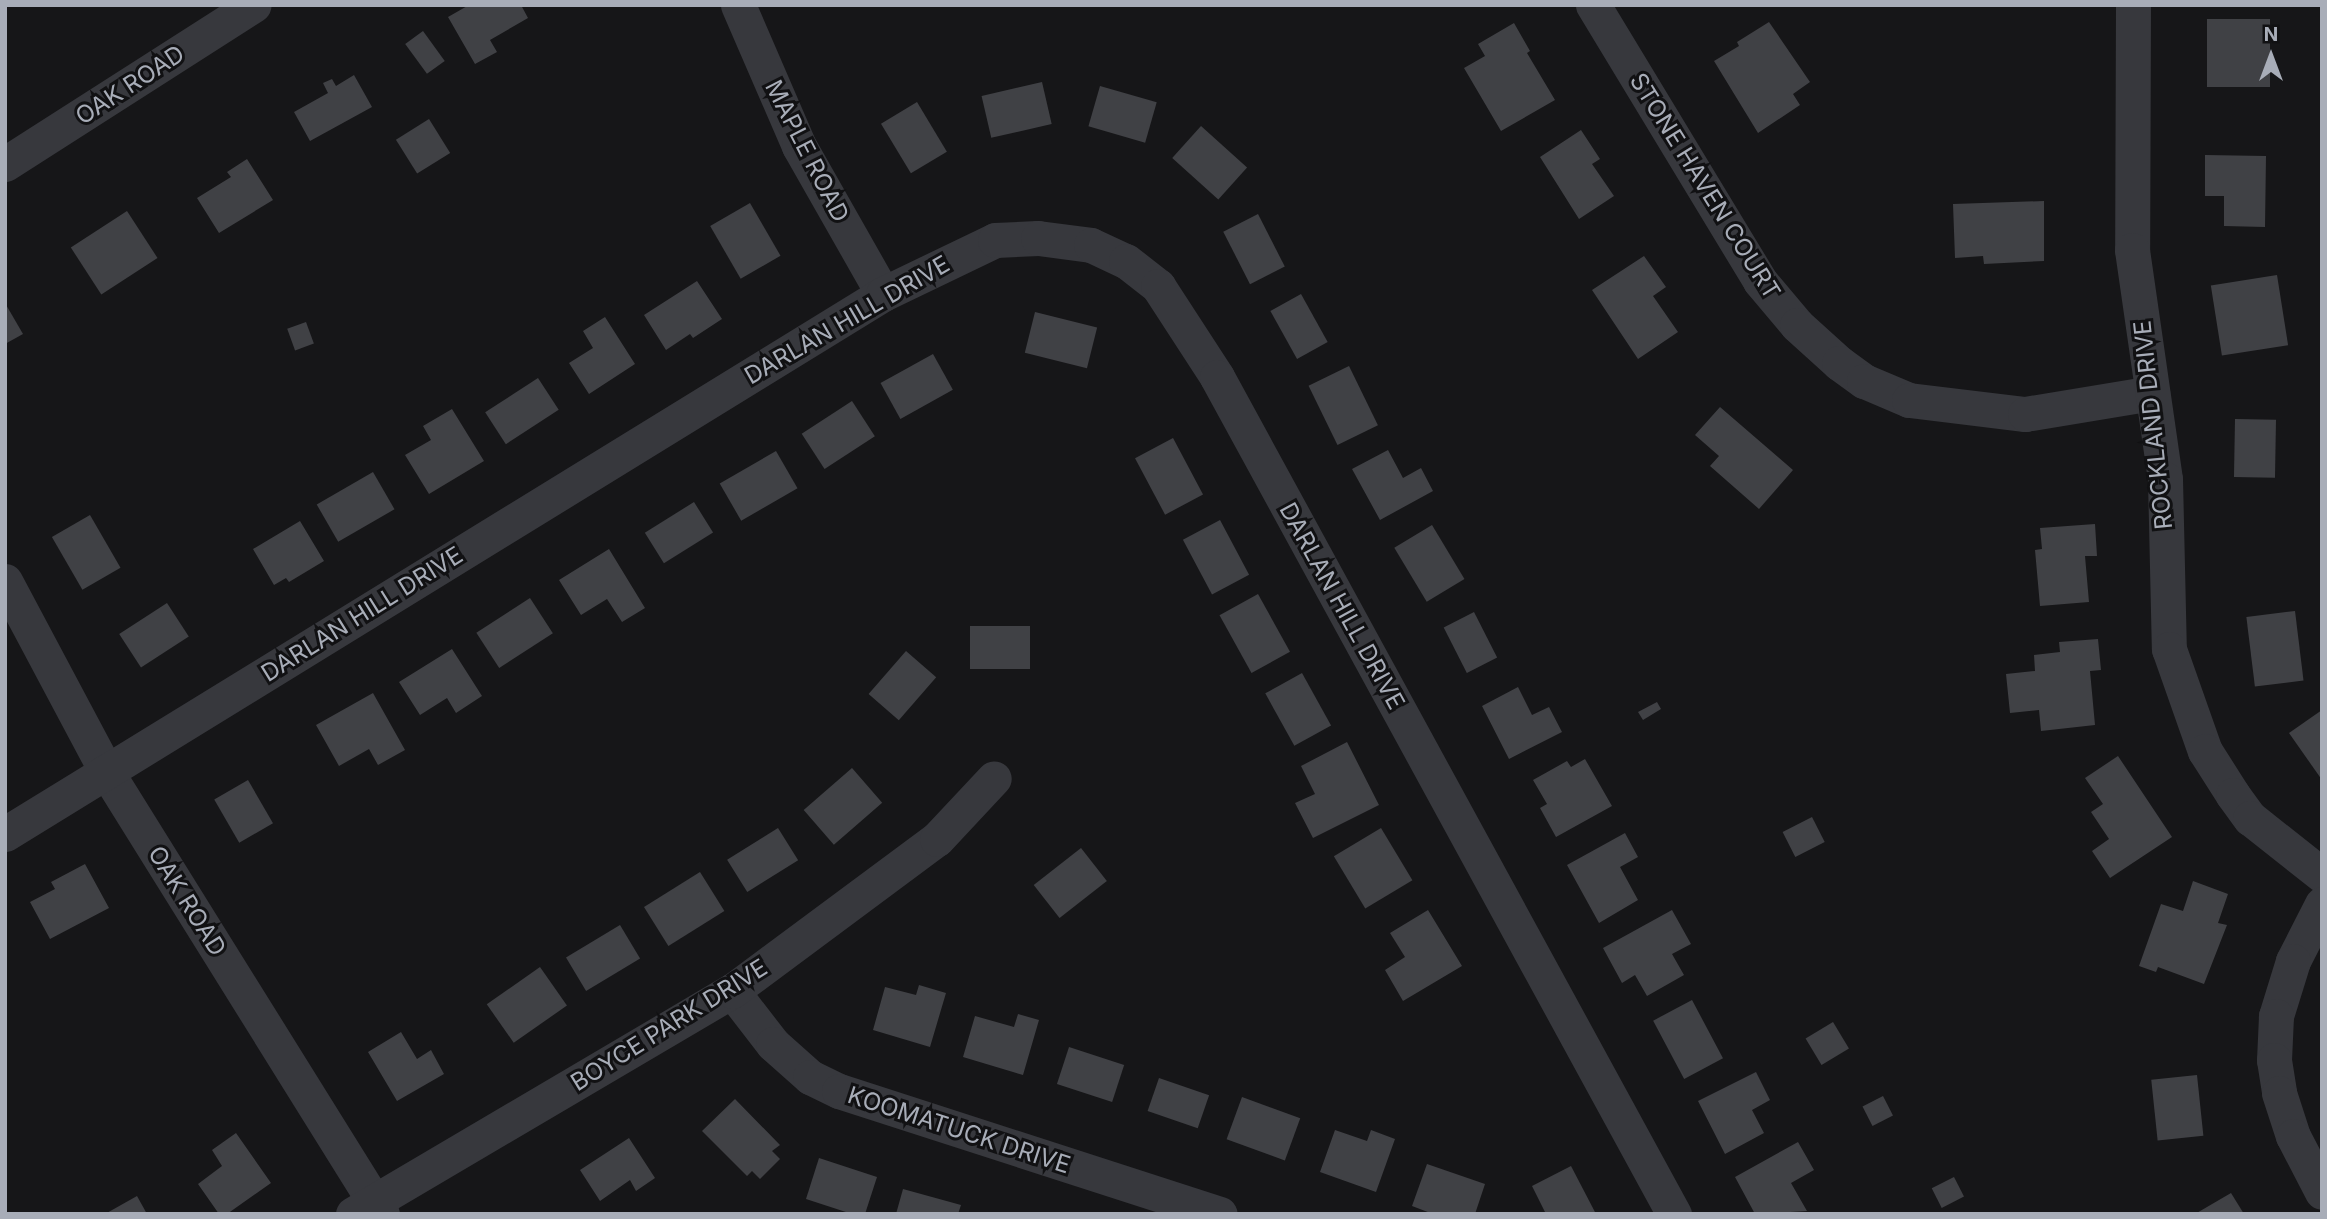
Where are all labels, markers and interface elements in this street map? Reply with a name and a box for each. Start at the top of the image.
north arrow [2236,21,2306,91]
text: N [2264,23,2278,46]
street label: OAK ROAD [70,39,190,131]
street label: STONE HAVEN COURT [1624,68,1786,304]
street label: MAPLE ROAD [759,75,855,227]
street label: DARLAN HILL DRIVE [739,250,955,390]
street label: ROCKLAND DRIVE [2128,319,2178,531]
street label: DARLAN HILL DRIVE [1273,498,1411,714]
street label: DARLAN HILL DRIVE [256,540,468,688]
street label: OAK ROAD [142,841,232,961]
street label: BOYCE PARK DRIVE [566,953,772,1097]
street label: KOOMATUCK DRIVE [844,1080,1074,1180]

